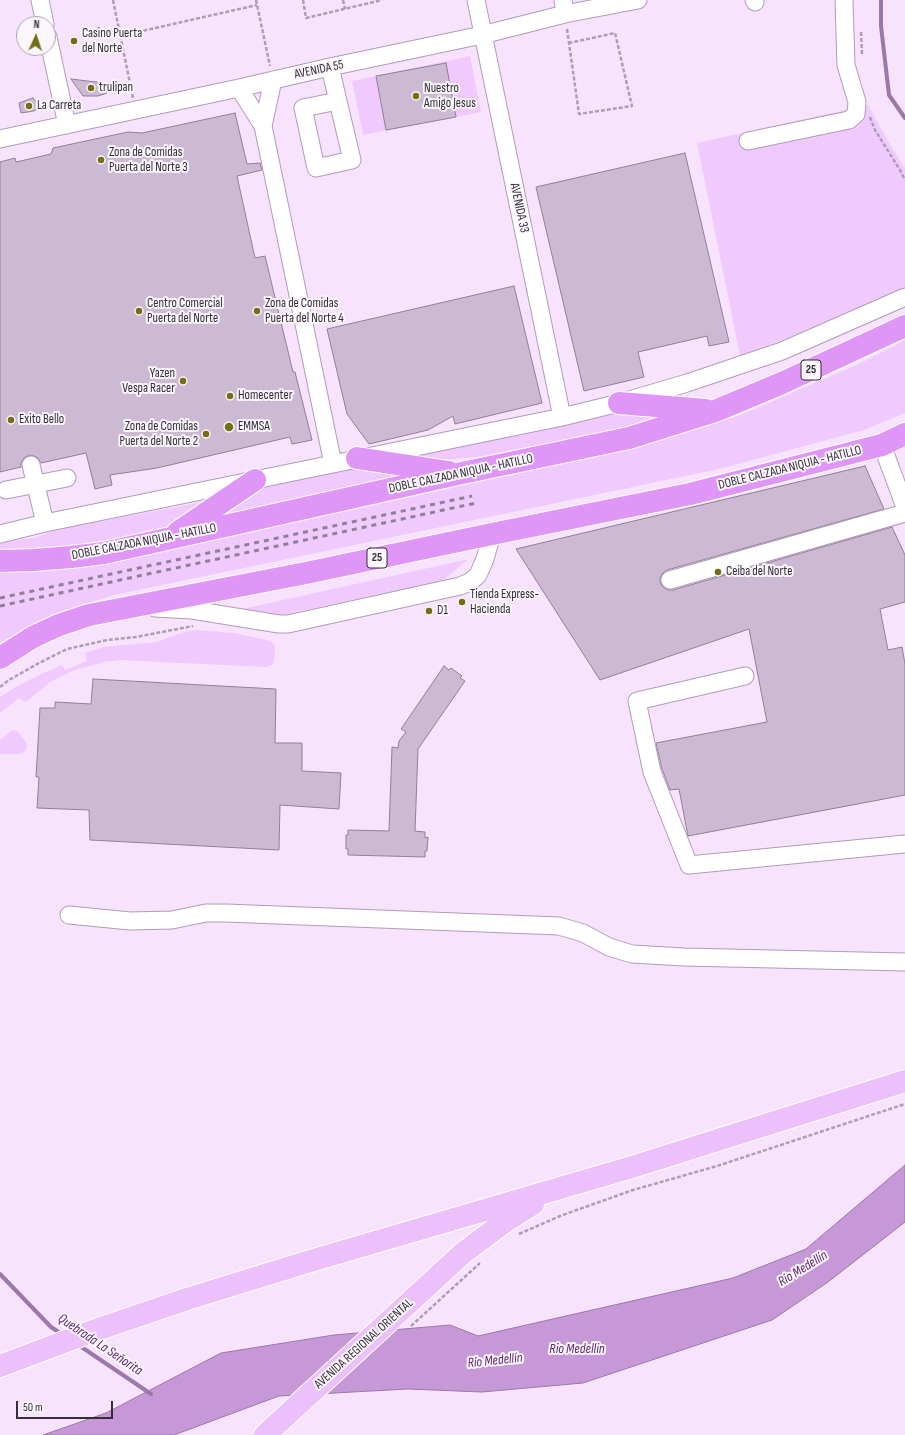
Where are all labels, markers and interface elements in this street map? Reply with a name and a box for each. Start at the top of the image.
north arrow [16,16,56,56]
text: N [33,18,40,31]
place label: Casino Puerta del Norte [82,26,142,57]
marker: Casino Puerta del Norte [69,36,79,46]
street label: AVENIDA 55 [293,57,345,83]
place label: trulipan [99,80,133,96]
place label: Nuestro Amigo Jesus [424,81,476,112]
marker: trulipan [86,83,96,93]
marker: Nuestro Amigo Jesus [411,91,421,101]
place label: La Carreta [37,98,81,114]
marker: La Carreta [24,101,34,111]
place label: Zona de Comidas Puerta del Norte 3 [109,145,188,176]
marker: Zona de Comidas Puerta del Norte 3 [96,155,106,165]
street label: AVENIDA 33 [506,182,532,234]
place label: Centro Comercial Puerta del Norte [147,296,223,327]
place label: Zona de Comidas Puerta del Norte 4 [265,296,344,327]
marker: Centro Comercial Puerta del Norte [134,306,144,316]
marker: Zona de Comidas Puerta del Norte 4 [252,306,262,316]
road number: 25 [801,360,821,380]
place label: Yazen Vespa Racer [122,366,175,397]
marker: Yazen Vespa Racer [178,376,188,386]
place label: Homecenter [238,388,292,404]
marker: Homecenter [225,391,235,401]
place label: Exito Bello [19,412,64,428]
marker: Exito Bello [6,415,16,425]
place label: Zona de Comidas Puerta del Norte 2 [119,419,198,450]
place label: EMMSA [238,419,270,435]
marker: EMMSA [223,421,235,433]
marker: Zona de Comidas Puerta del Norte 2 [201,429,211,439]
street label: DOBLE CALZADA NIQUIA - HATILLO [717,443,863,493]
street label: DOBLE CALZADA NIQUIA - HATILLO [388,451,534,497]
street label: DOBLE CALZADA NIQUIA - HATILLO [70,520,218,564]
road number: 25 [367,548,387,568]
place label: Ceiba del Norte [726,564,792,580]
marker: Ceiba del Norte [713,567,723,577]
place label: Tienda Express- Hacienda [470,587,539,618]
marker: Tienda Express- Hacienda [457,597,467,607]
place label: D1 [437,603,448,619]
marker: D1 [424,606,434,616]
water label: Río Medellín [775,1247,831,1291]
street label: AVENIDA REGIONAL ORIENTAL [311,1296,417,1392]
water label: Quebrada La Señorita [54,1310,146,1380]
water label: Rio Medellin [549,1341,605,1357]
water label: Río Medellín [467,1350,523,1372]
scale bar [18,1393,115,1419]
text: 50 m [23,1400,43,1415]

